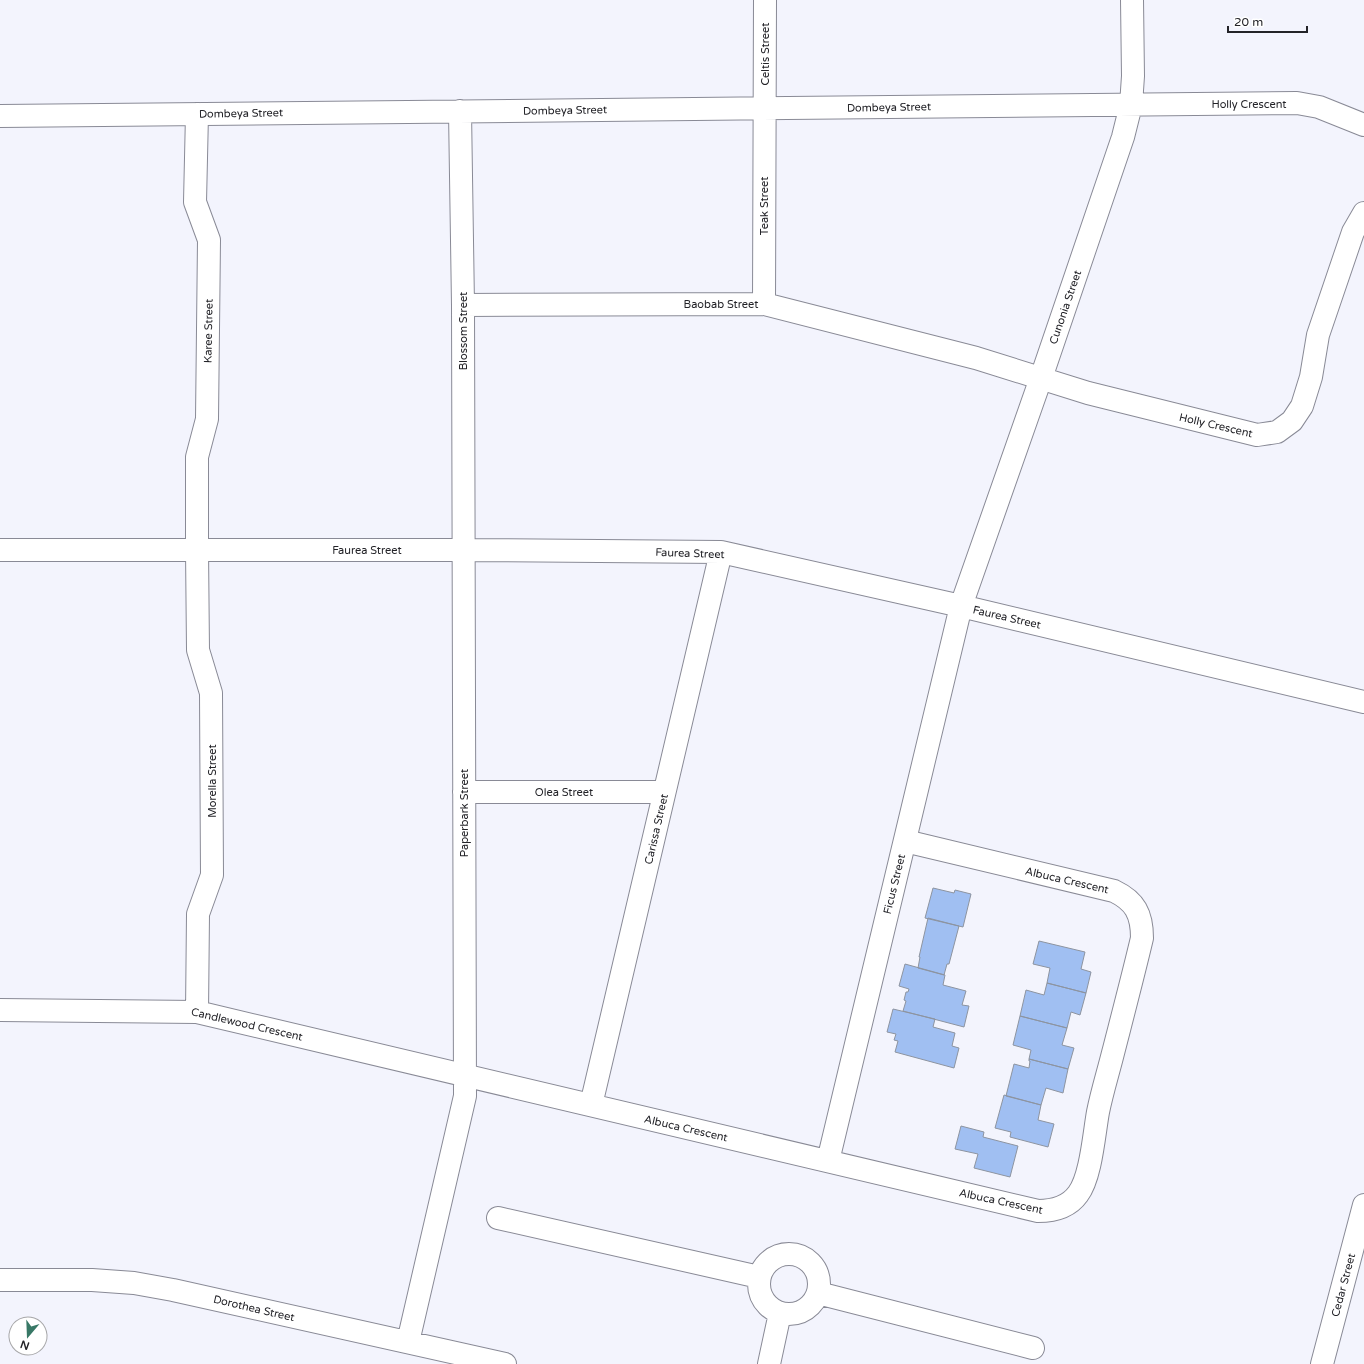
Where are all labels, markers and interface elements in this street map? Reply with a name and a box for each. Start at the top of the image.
scale bar [1228,8,1307,34]
text: 20 m [1234,15,1263,29]
street label: Celtis Street [759,23,772,85]
street label: Holly Crescent [1211,98,1287,111]
street label: Dombeya Street [847,100,931,115]
street label: Dombeya Street [523,103,607,118]
street label: Dombeya Street [199,106,283,121]
street label: Teak Street [758,177,771,235]
street label: Cunonia Street [1047,268,1084,346]
street label: Blossom Street [457,292,470,370]
street label: Baobab Street [684,298,758,311]
street label: Karee Street [201,299,216,363]
street label: Holly Crescent [1178,411,1254,440]
street label: Faurea Street [332,544,402,557]
street label: Faurea Street [655,546,725,561]
street label: Faurea Street [972,603,1042,632]
street label: Morella Street [206,744,219,818]
street label: Paperbark Street [458,769,471,857]
street label: Olea Street [535,786,593,799]
street label: Carissa Street [642,793,671,866]
street label: Ficus Street [881,853,908,916]
street label: Albuca Crescent [1024,865,1110,896]
street label: Candlewood Crescent [190,1005,304,1044]
street label: Albuca Crescent [643,1113,729,1144]
street label: Albuca Crescent [958,1186,1044,1217]
street label: Cedar Street [1329,1252,1358,1318]
street label: Dorothea Street [212,1293,296,1324]
north arrow [8,1316,48,1356]
text: N [19,1337,31,1353]

